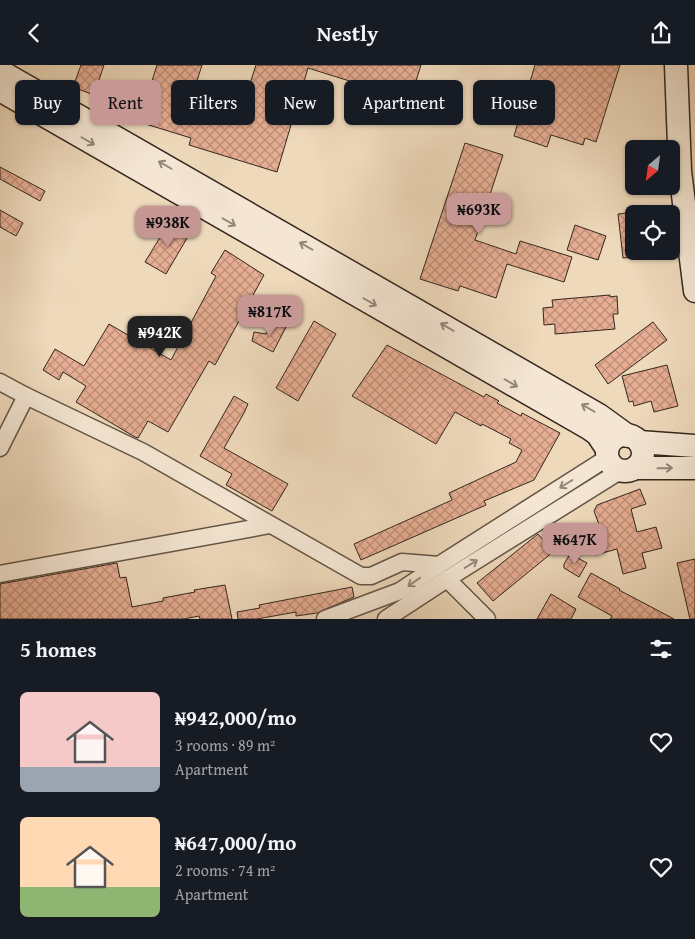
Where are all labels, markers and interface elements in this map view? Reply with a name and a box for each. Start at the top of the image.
text: Nestly [317,17,378,49]
icon: back [20,19,48,47]
icon: share [647,19,675,47]
chip: Buy [15,80,80,125]
chip: Rent [90,80,161,125]
chip: Filters [171,80,255,125]
chip: New [265,80,334,125]
chip: Apartment [344,80,463,125]
chip: House [473,80,555,125]
one-way arrow [80,136,94,146]
north arrow [625,140,680,195]
map controls [625,140,680,260]
one-way arrow [158,160,173,170]
pin: ₦693K [444,193,514,235]
text: ₦693K [457,197,501,221]
pin: ₦938K [133,205,203,248]
button: locate [625,205,680,260]
text: ₦938K [146,210,190,234]
one-way arrow [221,217,235,227]
one-way arrow [299,241,314,251]
pin: ₦817K [235,295,305,337]
one-way arrow [362,298,376,308]
text: ₦817K [248,299,292,323]
pin: ₦942K [125,315,195,358]
text: ₦942K [138,320,182,344]
one-way arrow [440,322,454,332]
one-way arrow [503,379,517,389]
one-way arrow [581,403,595,413]
one-way arrow [656,463,673,473]
one-way arrow [559,480,573,490]
pin: ₦647K [540,523,610,565]
text: ₦647K [553,527,597,551]
one-way arrow [463,558,477,568]
one-way arrow [408,577,422,587]
text: 5 homes [20,634,96,665]
icon: filters [647,635,675,663]
text: ₦942,000/mo [175,702,296,733]
icon: home [60,712,120,772]
icon: heart [647,728,675,756]
text: 3 rooms · 89 m² [175,733,275,757]
text: Apartment [175,757,248,781]
text: ₦647,000/mo [175,827,296,858]
icon: home [60,837,120,897]
icon: heart [647,853,675,881]
text: 2 rooms · 74 m² [175,858,275,882]
text: Apartment [175,882,248,906]

